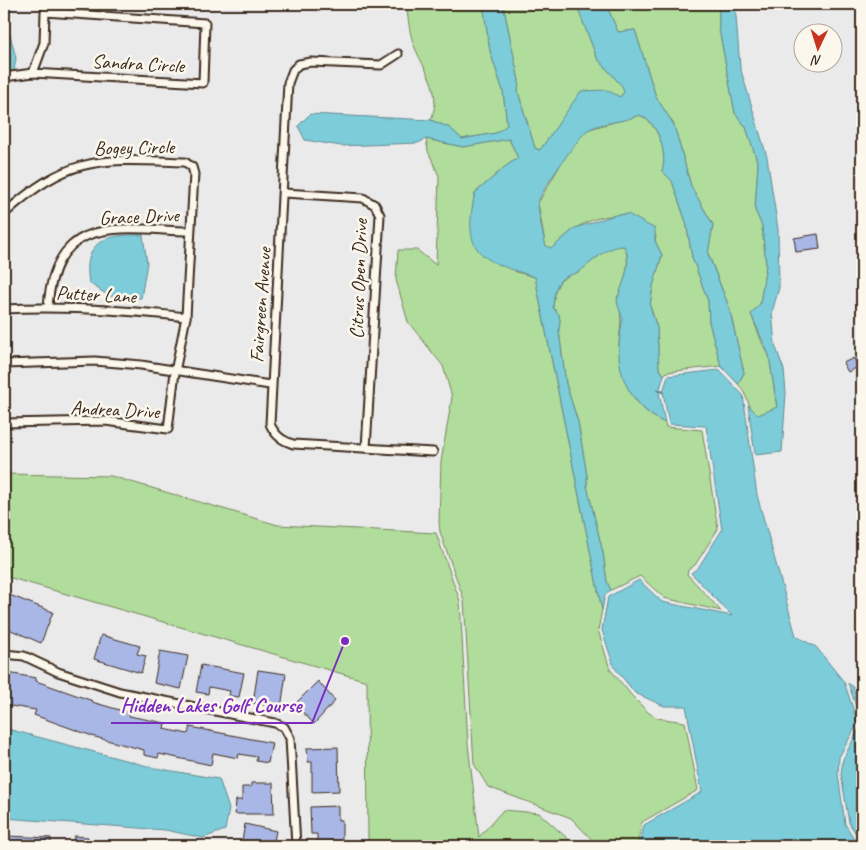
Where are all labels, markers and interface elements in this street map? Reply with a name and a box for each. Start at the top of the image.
north arrow [794,22,844,72]
street label: Sandra Circle [91,49,186,78]
text: N [810,52,822,69]
street label: Bogey Circle [94,134,176,161]
street label: Grace Drive [99,203,181,230]
street label: Citrus Open Drive [344,217,373,339]
street label: Fairgreen Avenue [244,245,277,363]
street label: Putter Lane [55,280,138,309]
street label: Andrea Drive [70,395,162,424]
callout: Hidden Lakes Golf Course [111,687,312,723]
text: Hidden Lakes Golf Course [120,692,304,718]

